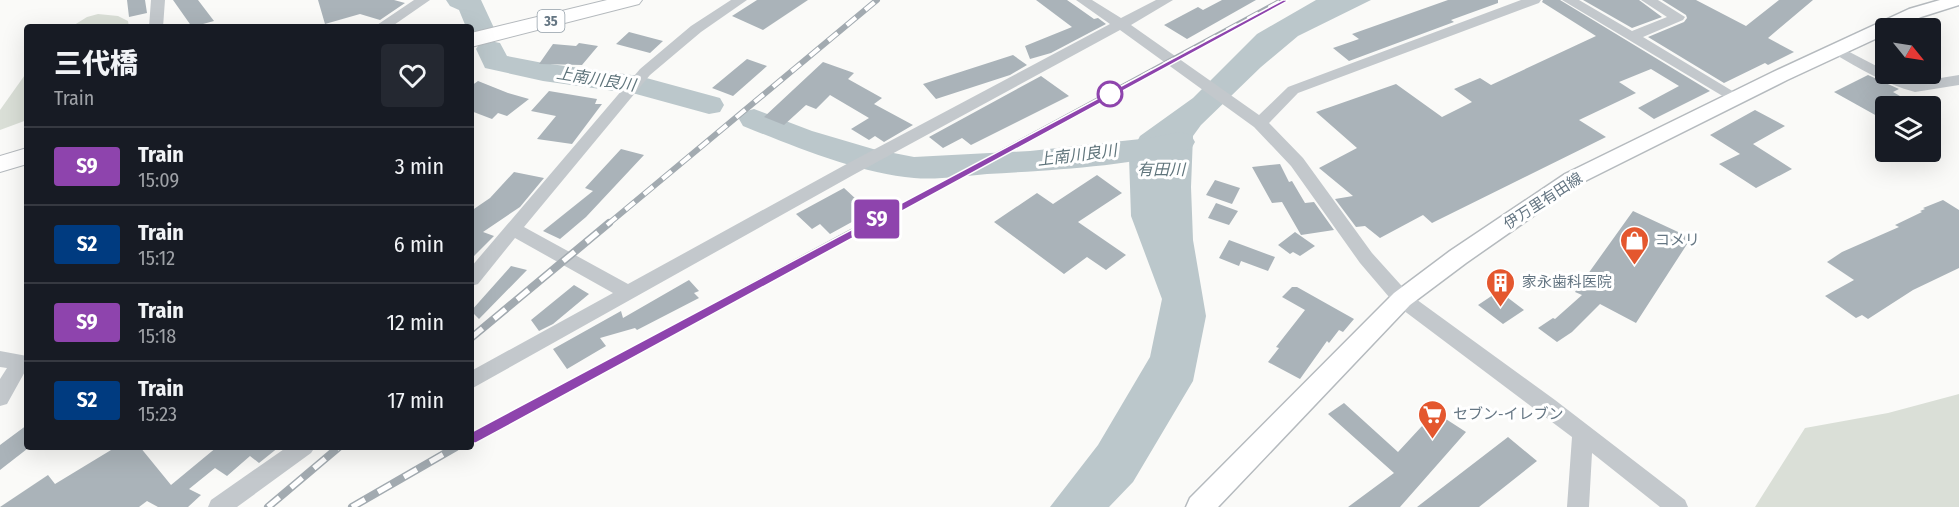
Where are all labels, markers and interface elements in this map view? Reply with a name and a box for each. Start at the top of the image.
road number: 35 [538,10,564,32]
north arrow [1875,18,1941,84]
map controls [1875,18,1941,162]
button: heart [381,44,444,107]
text: 三代橋 [54,47,138,80]
water label: 上南川良川 [555,63,639,95]
unlabelled marker [1097,81,1123,107]
text: Train [54,86,94,110]
button: layers [1875,96,1941,162]
water label: 上南川良川 [1036,140,1120,169]
text: Train [138,141,184,168]
text: S9 [76,153,98,179]
text: 3 min [395,153,444,180]
water label: 有田川 [1137,160,1187,179]
text: 15:09 [138,168,179,192]
street label: 伊万里有田線 [1500,169,1586,233]
line badge: S9 [850,200,904,238]
text: S9 [866,206,888,232]
text: Train [138,219,184,246]
shop icon: コメリ [1618,224,1650,266]
text: S2 [77,231,97,257]
text: 6 min [394,231,444,258]
place label: コメリ [1655,231,1700,249]
text: 15:12 [138,246,175,270]
building icon: 家永歯科医院 [1485,266,1517,308]
place label: 家永歯科医院 [1522,273,1612,291]
text: Train [138,297,184,324]
text: S9 [76,309,98,335]
text: 12 min [386,309,444,336]
text: 15:18 [138,324,176,348]
text: Train [138,375,184,402]
text: S2 [77,387,97,413]
text: 17 min [387,387,444,414]
supermarket icon: セブン-イレブン [1416,398,1448,440]
text: 15:23 [138,402,177,426]
place label: セブン-イレブン [1453,405,1564,423]

